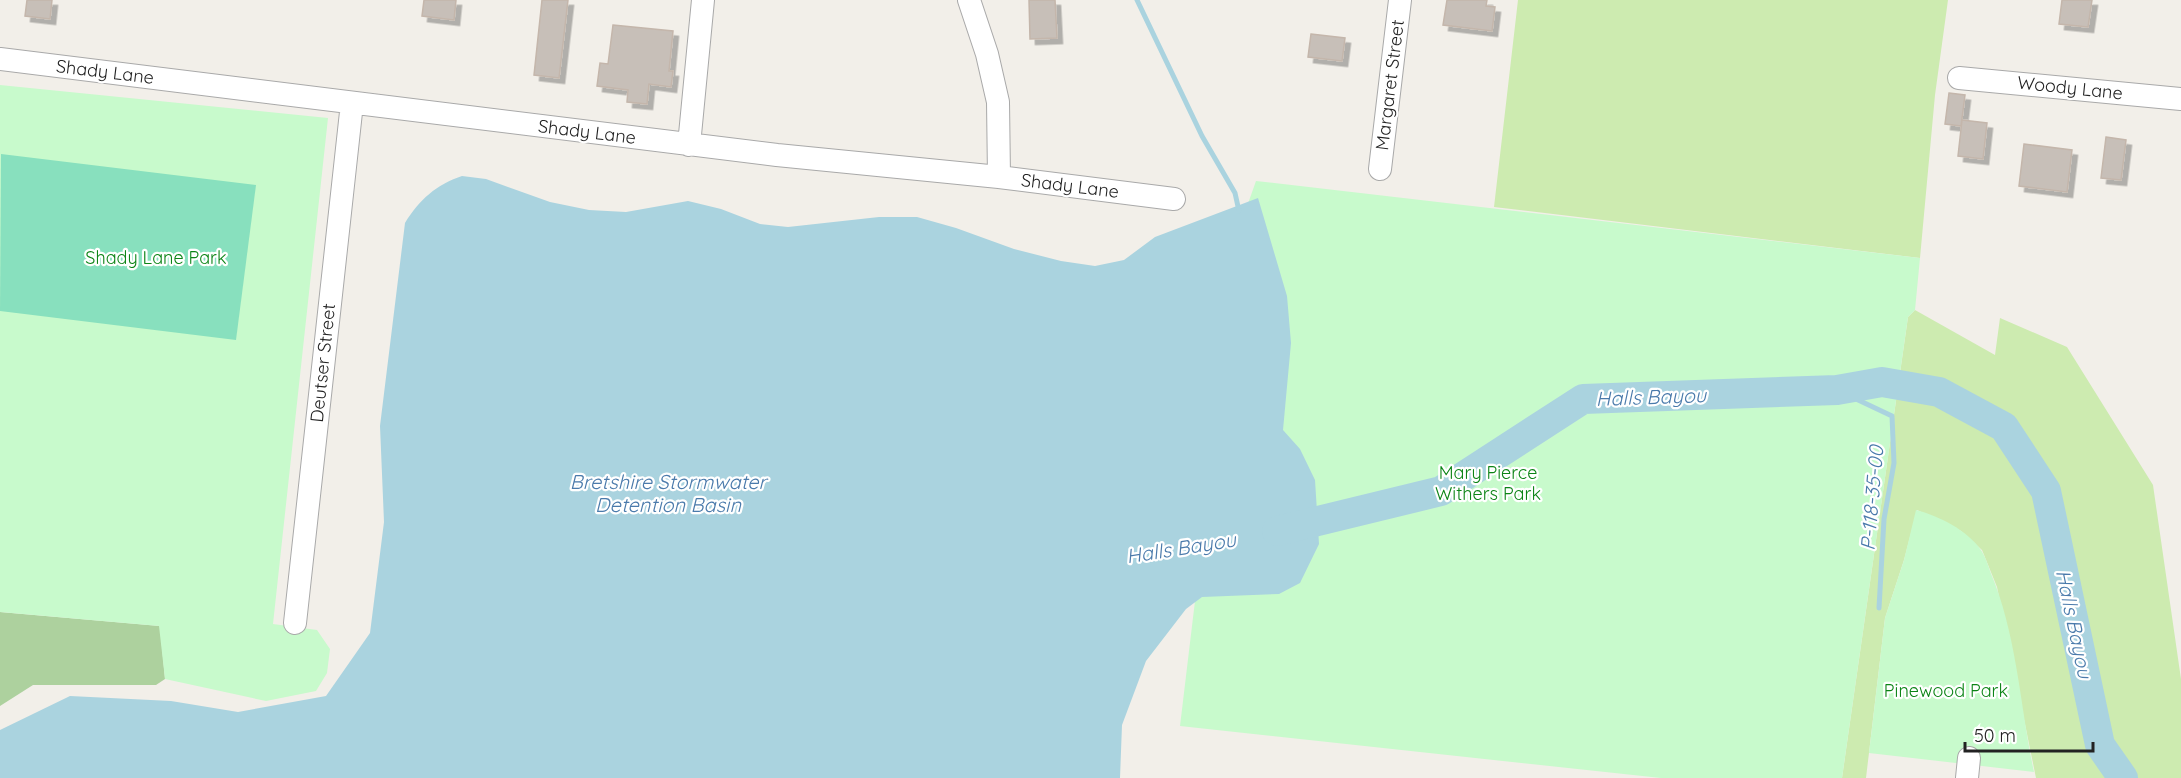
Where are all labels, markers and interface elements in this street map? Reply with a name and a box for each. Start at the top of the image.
street label: Margaret Street [1370,18,1409,152]
street label: Shady Lane [55,54,155,89]
street label: Woody Lane [2016,71,2124,104]
street label: Shady Lane [537,114,637,149]
street label: Shady Lane [1020,168,1120,203]
park label: Shady Lane Park [85,246,227,269]
street label: Deutser Street [305,302,340,424]
water label: Halls Bayou [1595,382,1708,411]
water label: P-118-35-00 [1854,442,1889,551]
park label: Mary Pierce Withers Park [1435,461,1541,505]
water label: Bretshire Stormwater Detention Basin [570,469,769,517]
water label: Halls Bayou [1124,526,1239,568]
water label: Halls Bayou [2051,567,2099,682]
park label: Pinewood Park [1884,679,2008,702]
scale bar [1965,715,2092,753]
text: 50 m [1974,724,2016,747]

